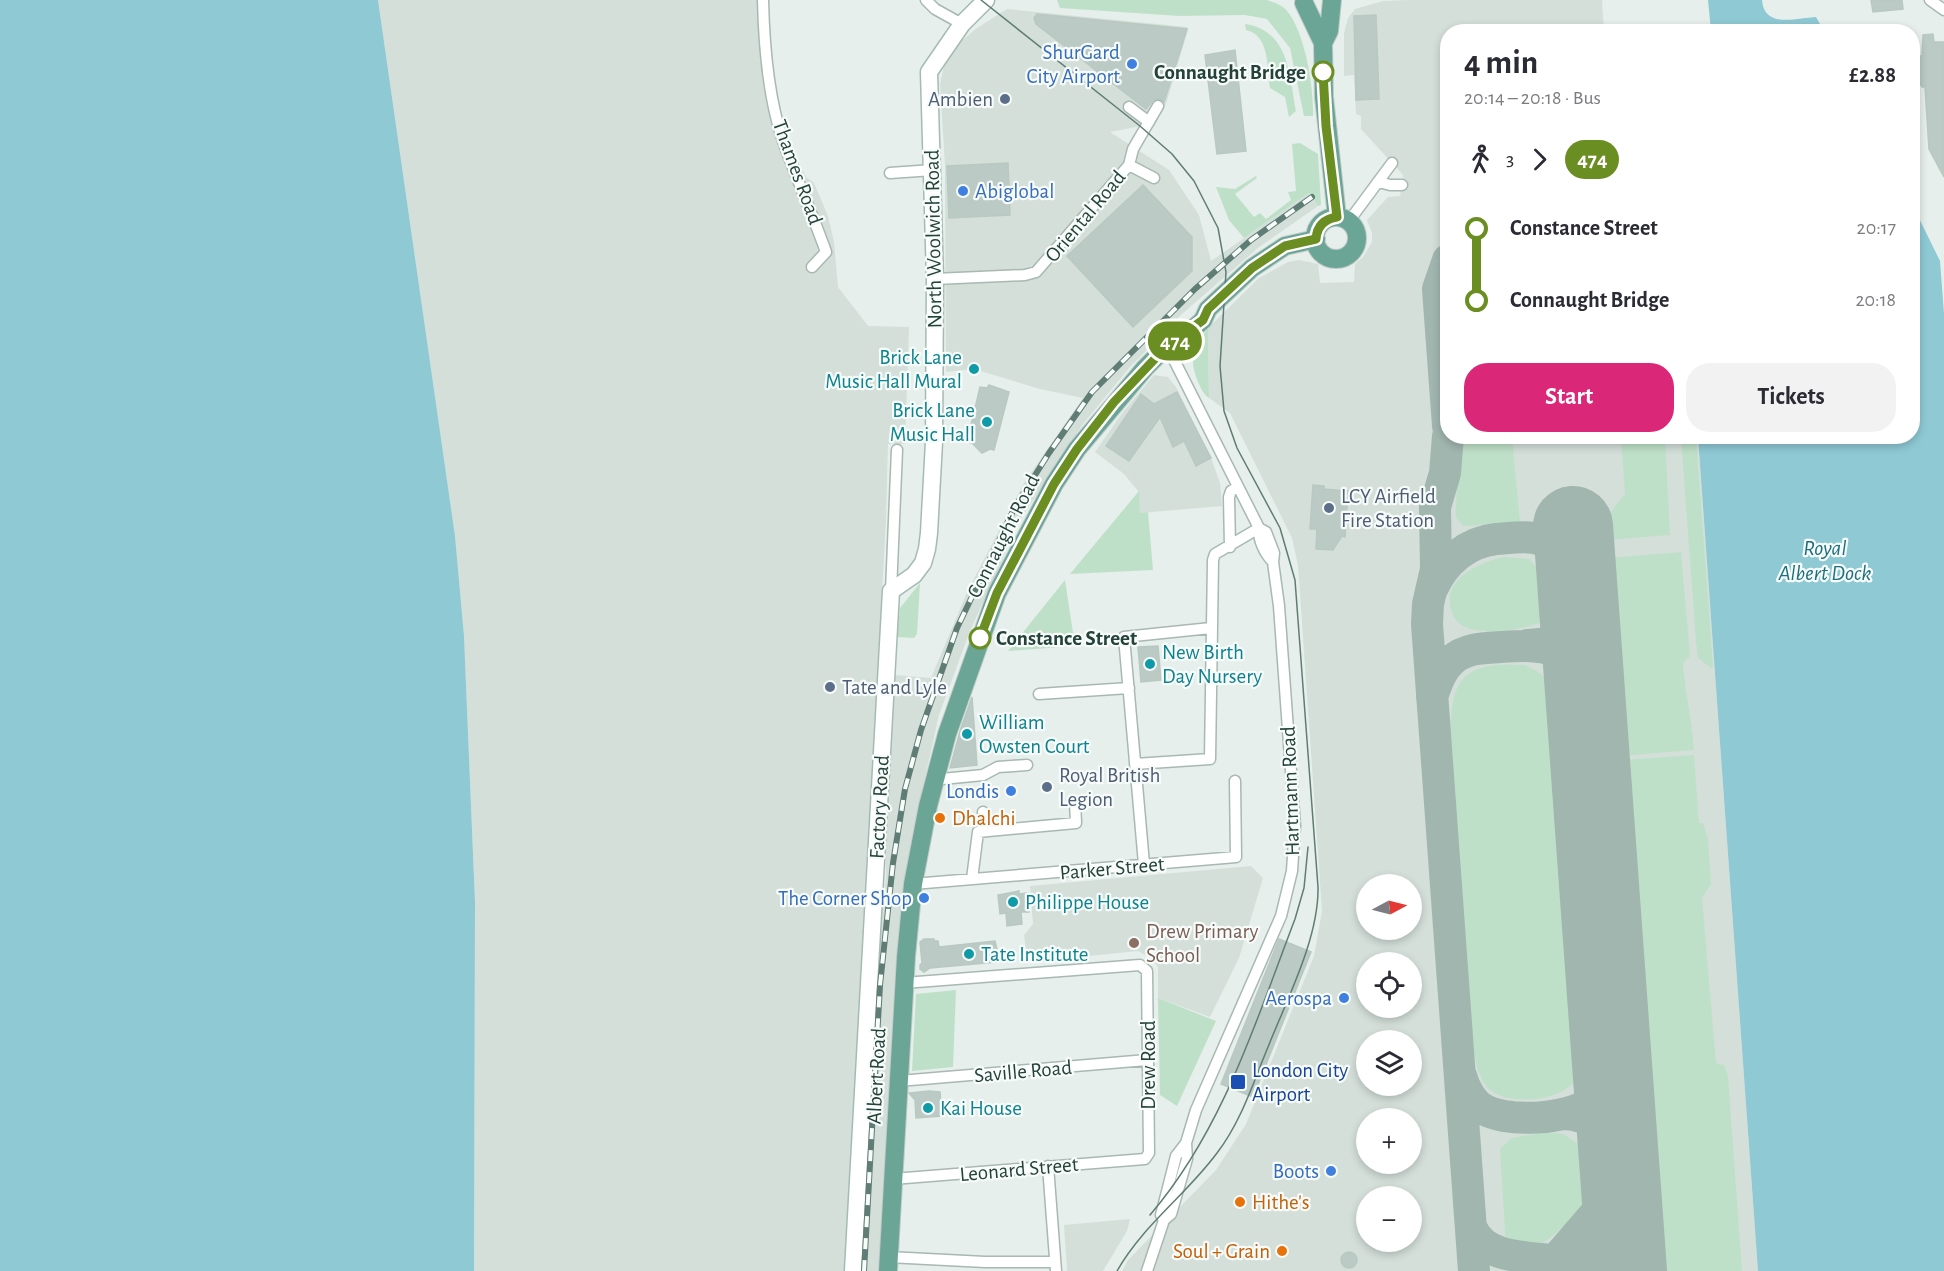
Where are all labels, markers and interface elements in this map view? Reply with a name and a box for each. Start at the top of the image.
place label: ShurGard City Airport [1027,42,1120,87]
text: 4 min [1464,47,1538,80]
marker: ShurGard City Airport [1125,57,1139,71]
marker: Connaught Bridge [1312,61,1334,83]
place label: Connaught Bridge [1154,62,1306,83]
text: £2.88 [1849,64,1896,86]
text: 20:14 – 20:18 · Bus [1464,88,1601,108]
place label: Ambien [928,89,993,110]
marker: Ambien [998,92,1012,106]
street label: Thames Road [769,117,826,228]
icon: walk [1464,143,1497,176]
icon: forward [1523,143,1556,176]
street label: North Woolwich Road [921,149,946,329]
text: 3 [1506,149,1514,169]
text: 474 [1577,149,1607,170]
street label: Oriental Road [1041,166,1130,266]
place label: Abiglobal [975,181,1054,202]
marker: Abiglobal [956,184,970,198]
text: Constance Street [1510,217,1658,239]
text: 20:17 [1857,218,1896,238]
text: Connaught Bridge [1510,289,1669,311]
text: 20:18 [1855,290,1896,310]
line badge: 474 [1140,322,1210,360]
text: 474 [1160,331,1190,352]
place label: Brick Lane Music Hall Mural [825,347,962,392]
marker: Brick Lane Music Hall Mural [967,362,981,376]
button: Start [1464,363,1674,432]
button: Tickets [1686,363,1896,432]
place label: Brick Lane Music Hall [890,400,975,445]
marker: Brick Lane Music Hall [980,415,994,429]
street label: Connaught Road [963,471,1044,601]
place label: LCY Airfield Fire Station [1341,486,1436,531]
marker: LCY Airfield Fire Station [1322,501,1336,515]
water label: Royal Albert Dock [1777,537,1872,584]
marker: Constance Street [969,627,991,649]
place label: Constance Street [996,628,1137,649]
place label: New Birth Day Nursery [1162,642,1262,687]
marker: New Birth Day Nursery [1143,657,1157,671]
place label: Tate and Lyle [842,677,947,698]
marker: Tate and Lyle [823,680,837,694]
place label: William Owsten Court [979,712,1090,757]
street label: Hartmann Road [1278,726,1303,856]
marker: William Owsten Court [960,727,974,741]
street label: Factory Road [866,754,893,860]
place label: Royal British Legion [1059,765,1160,810]
marker: Royal British Legion [1040,780,1054,794]
place label: Londis [946,781,999,802]
marker: Londis [1004,784,1018,798]
place label: Dhalchi [952,808,1015,829]
marker: Dhalchi [933,811,947,825]
street label: Parker Street [1059,853,1166,884]
north arrow [1356,874,1422,940]
map controls [1356,874,1422,1252]
place label: The Corner Shop [778,888,912,909]
marker: The Corner Shop [917,891,931,905]
place label: Philippe House [1025,892,1149,913]
marker: Philippe House [1006,895,1020,909]
place label: Drew Primary School [1146,921,1258,966]
marker: Drew Primary School [1127,936,1141,950]
place label: Tate Institute [981,944,1088,965]
marker: Tate Institute [962,947,976,961]
button: locate [1356,952,1422,1018]
place label: Aerospa [1265,988,1332,1009]
marker: Aerospa [1337,991,1351,1005]
street label: Drew Road [1138,1020,1159,1110]
street label: Albert Road [863,1027,890,1125]
button: layers [1356,1030,1422,1096]
street label: Saville Road [973,1057,1073,1086]
place label: London City Airport [1252,1060,1348,1105]
marker: London City Airport [1229,1073,1247,1091]
place label: Kai House [940,1098,1022,1119]
marker: Kai House [921,1101,935,1115]
button: + [1356,1108,1422,1174]
street label: Leonard Street [959,1154,1080,1185]
place label: Boots [1273,1161,1319,1182]
marker: Boots [1324,1164,1338,1178]
button: − [1356,1186,1422,1252]
place label: Hithe's [1252,1192,1310,1213]
marker: Hithe's [1233,1195,1247,1209]
place label: Soul + Grain [1173,1241,1270,1262]
marker: Soul + Grain [1275,1244,1289,1258]

